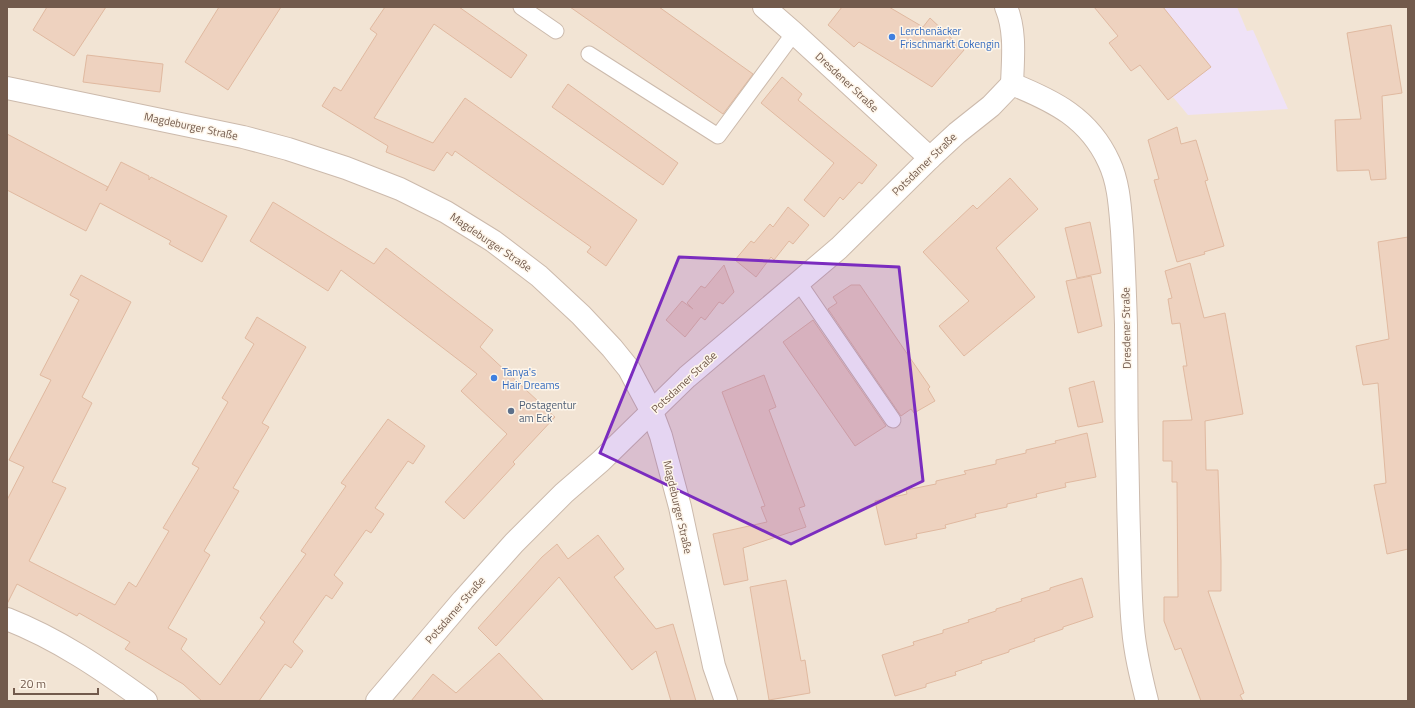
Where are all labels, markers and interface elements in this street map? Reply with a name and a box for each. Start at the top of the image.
place label: Lerchenäcker Frischmarkt Cokengin [900,23,1000,52]
marker: Lerchenäcker Frischmarkt Cokengin [887,32,897,42]
street label: Dresdener Straße [812,48,883,116]
street label: Magdeburger Straße [143,108,240,144]
street label: Potsdamer Straße [888,129,960,199]
street label: Magdeburger Straße [447,209,535,276]
street label: Dresdener Straße [1117,287,1135,369]
street label: Potsdamer Straße [648,347,721,417]
place label: Tanya's Hair Dreams [502,364,560,393]
marker: Tanya's Hair Dreams [489,373,499,383]
place label: Postagentur am Eck [519,397,577,426]
marker: Postagentur am Eck [506,406,516,416]
street label: Magdeburger Straße [659,459,697,556]
street label: Potsdamer Straße [421,573,489,647]
scale bar [14,670,98,696]
text: 20 m [20,674,46,693]

